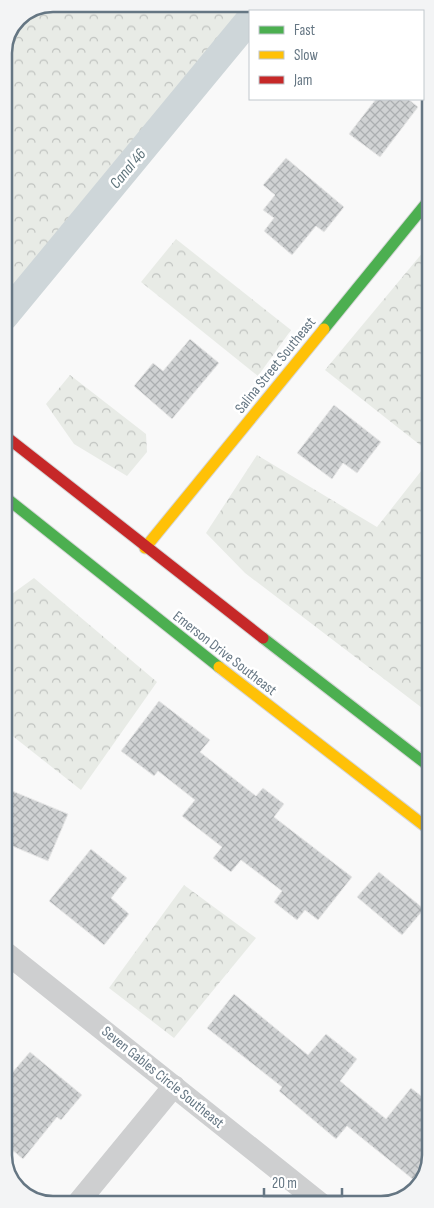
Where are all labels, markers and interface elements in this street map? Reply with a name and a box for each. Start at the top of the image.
legend [249,10,424,100]
text: Fast [294,21,316,40]
text: Slow [294,46,318,65]
text: Jam [293,71,312,90]
water label: Canal 46 [106,145,150,193]
street label: Salina Street Southeast [231,313,320,417]
street label: Emerson Drive Southeast [169,607,281,700]
street label: Seven Gables Circle Southeast [98,1022,228,1133]
scale bar [264,1166,342,1198]
text: 20 m [272,1174,297,1193]

